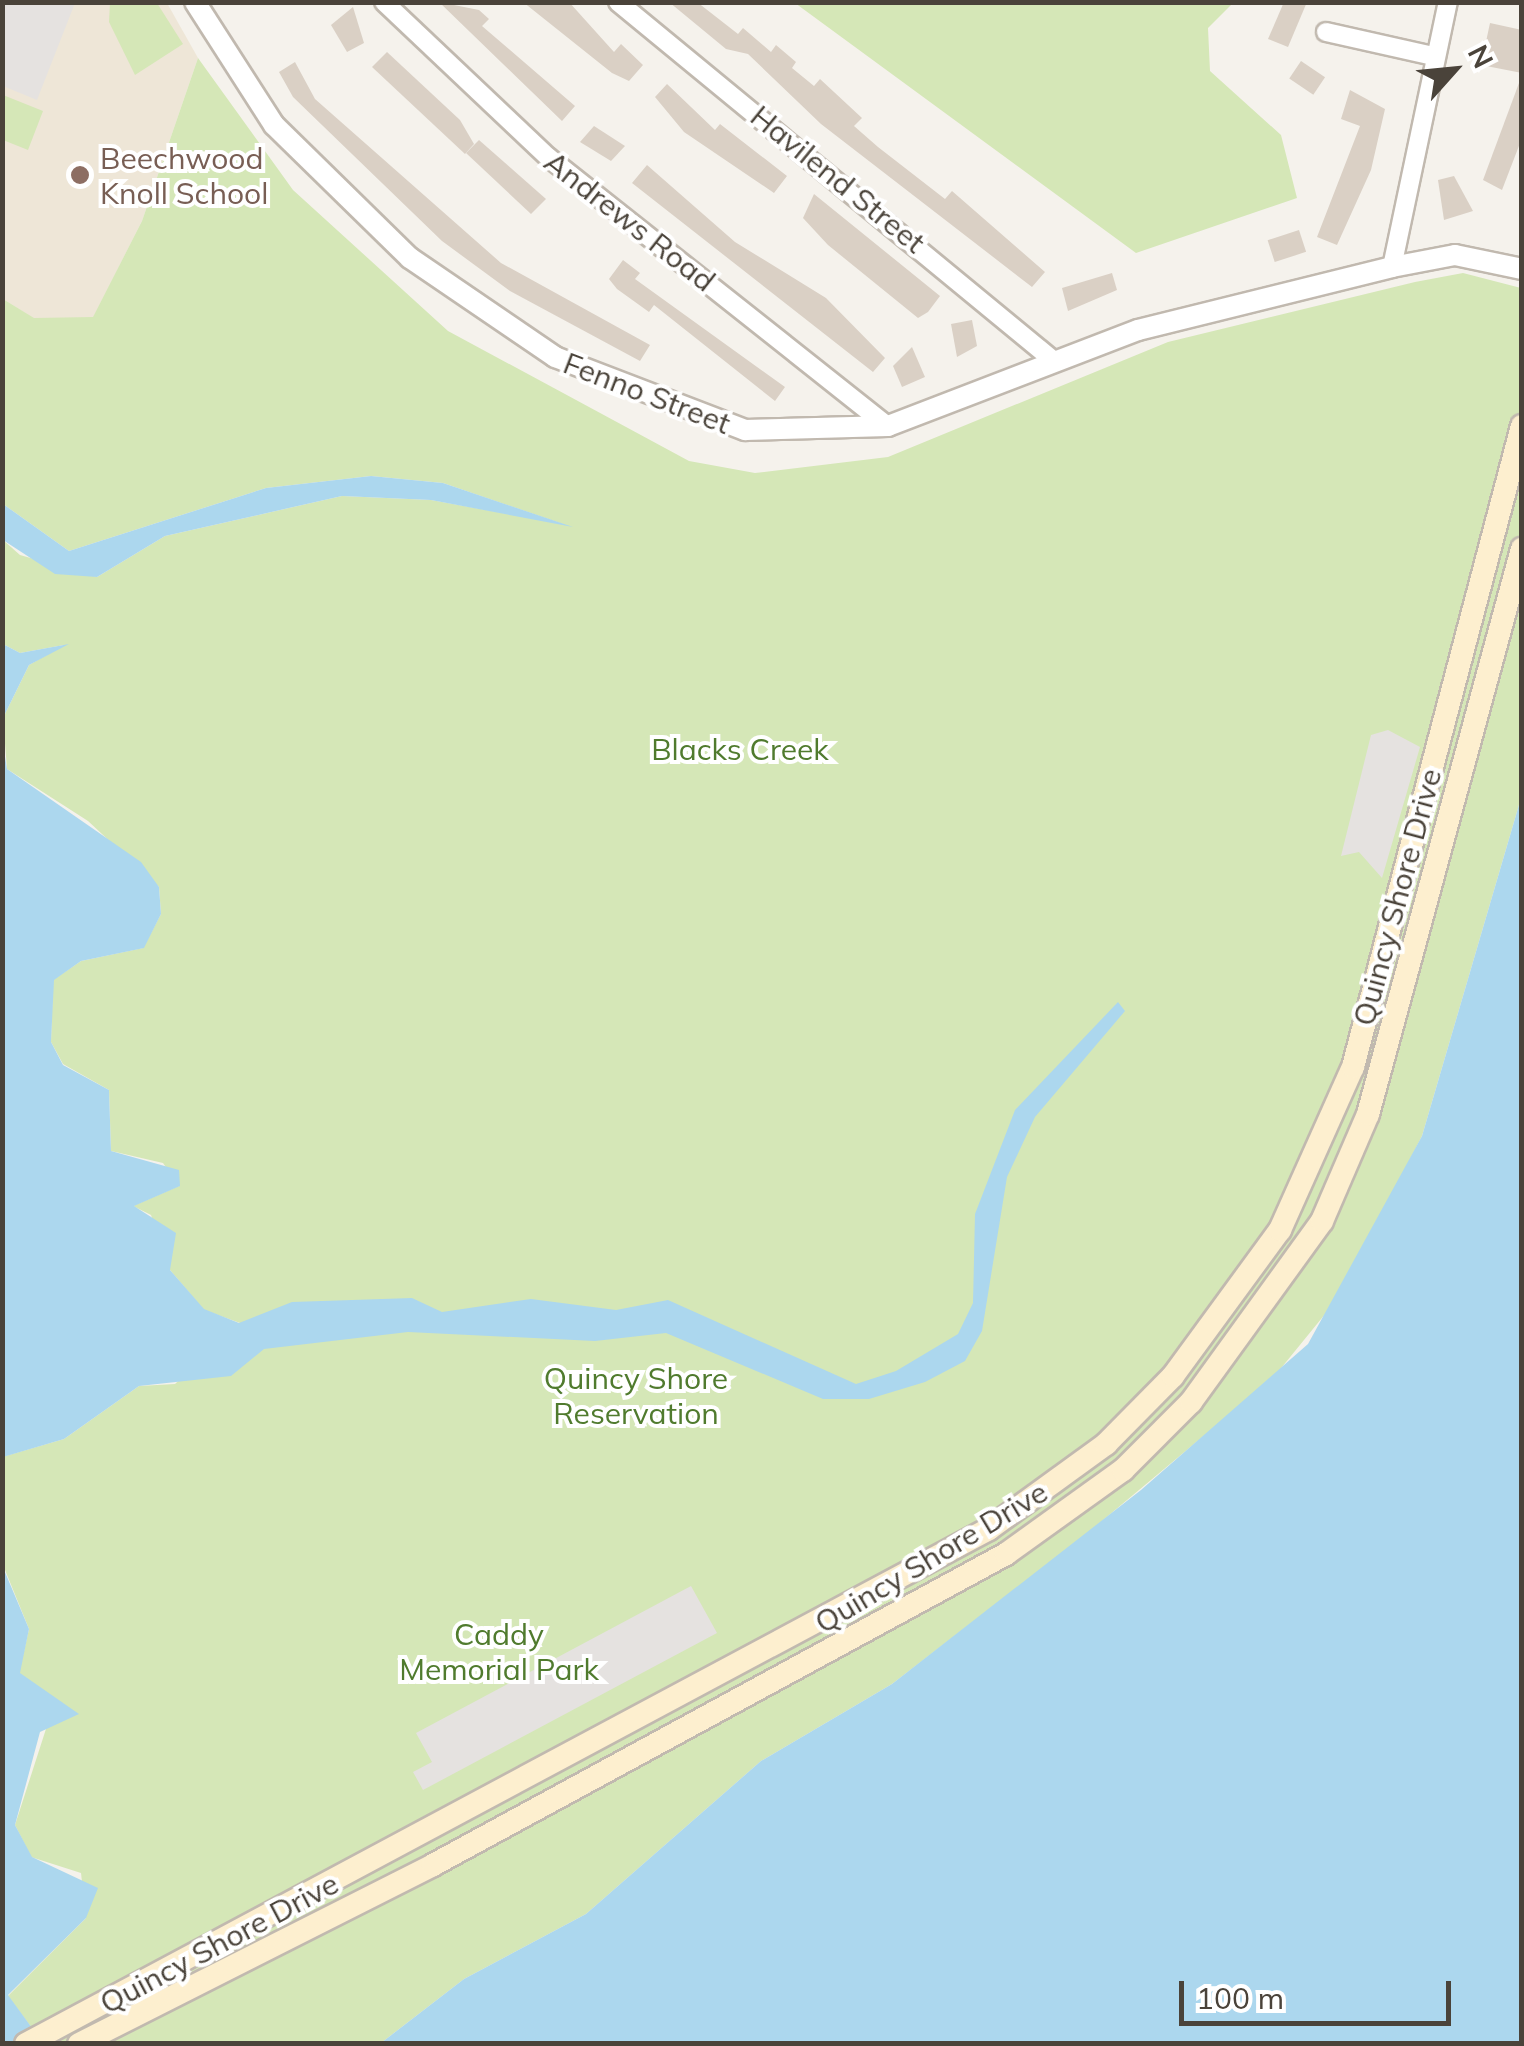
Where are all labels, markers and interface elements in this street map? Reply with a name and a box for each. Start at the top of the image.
north arrow [1404,20,1504,120]
text: N [1461,39,1502,74]
street label: Havilend Street [744,98,932,260]
place label: Beechwood Knoll School [100,140,268,210]
street label: Andrews Road [538,143,722,299]
marker: Beechwood Knoll School [69,164,91,186]
street label: Fenno Street [559,345,735,441]
park label: Blacks Creek [651,731,829,767]
street label: Quincy Shore Drive [1345,765,1449,1029]
park label: Quincy Shore Reservation [544,1360,728,1430]
street label: Quincy Shore Drive [808,1473,1054,1641]
park label: Caddy Memorial Park [399,1616,599,1686]
street label: Quincy Shore Drive [94,1865,344,2021]
scale bar [1184,1961,1456,2023]
text: 100 m [1196,1979,1284,2017]

